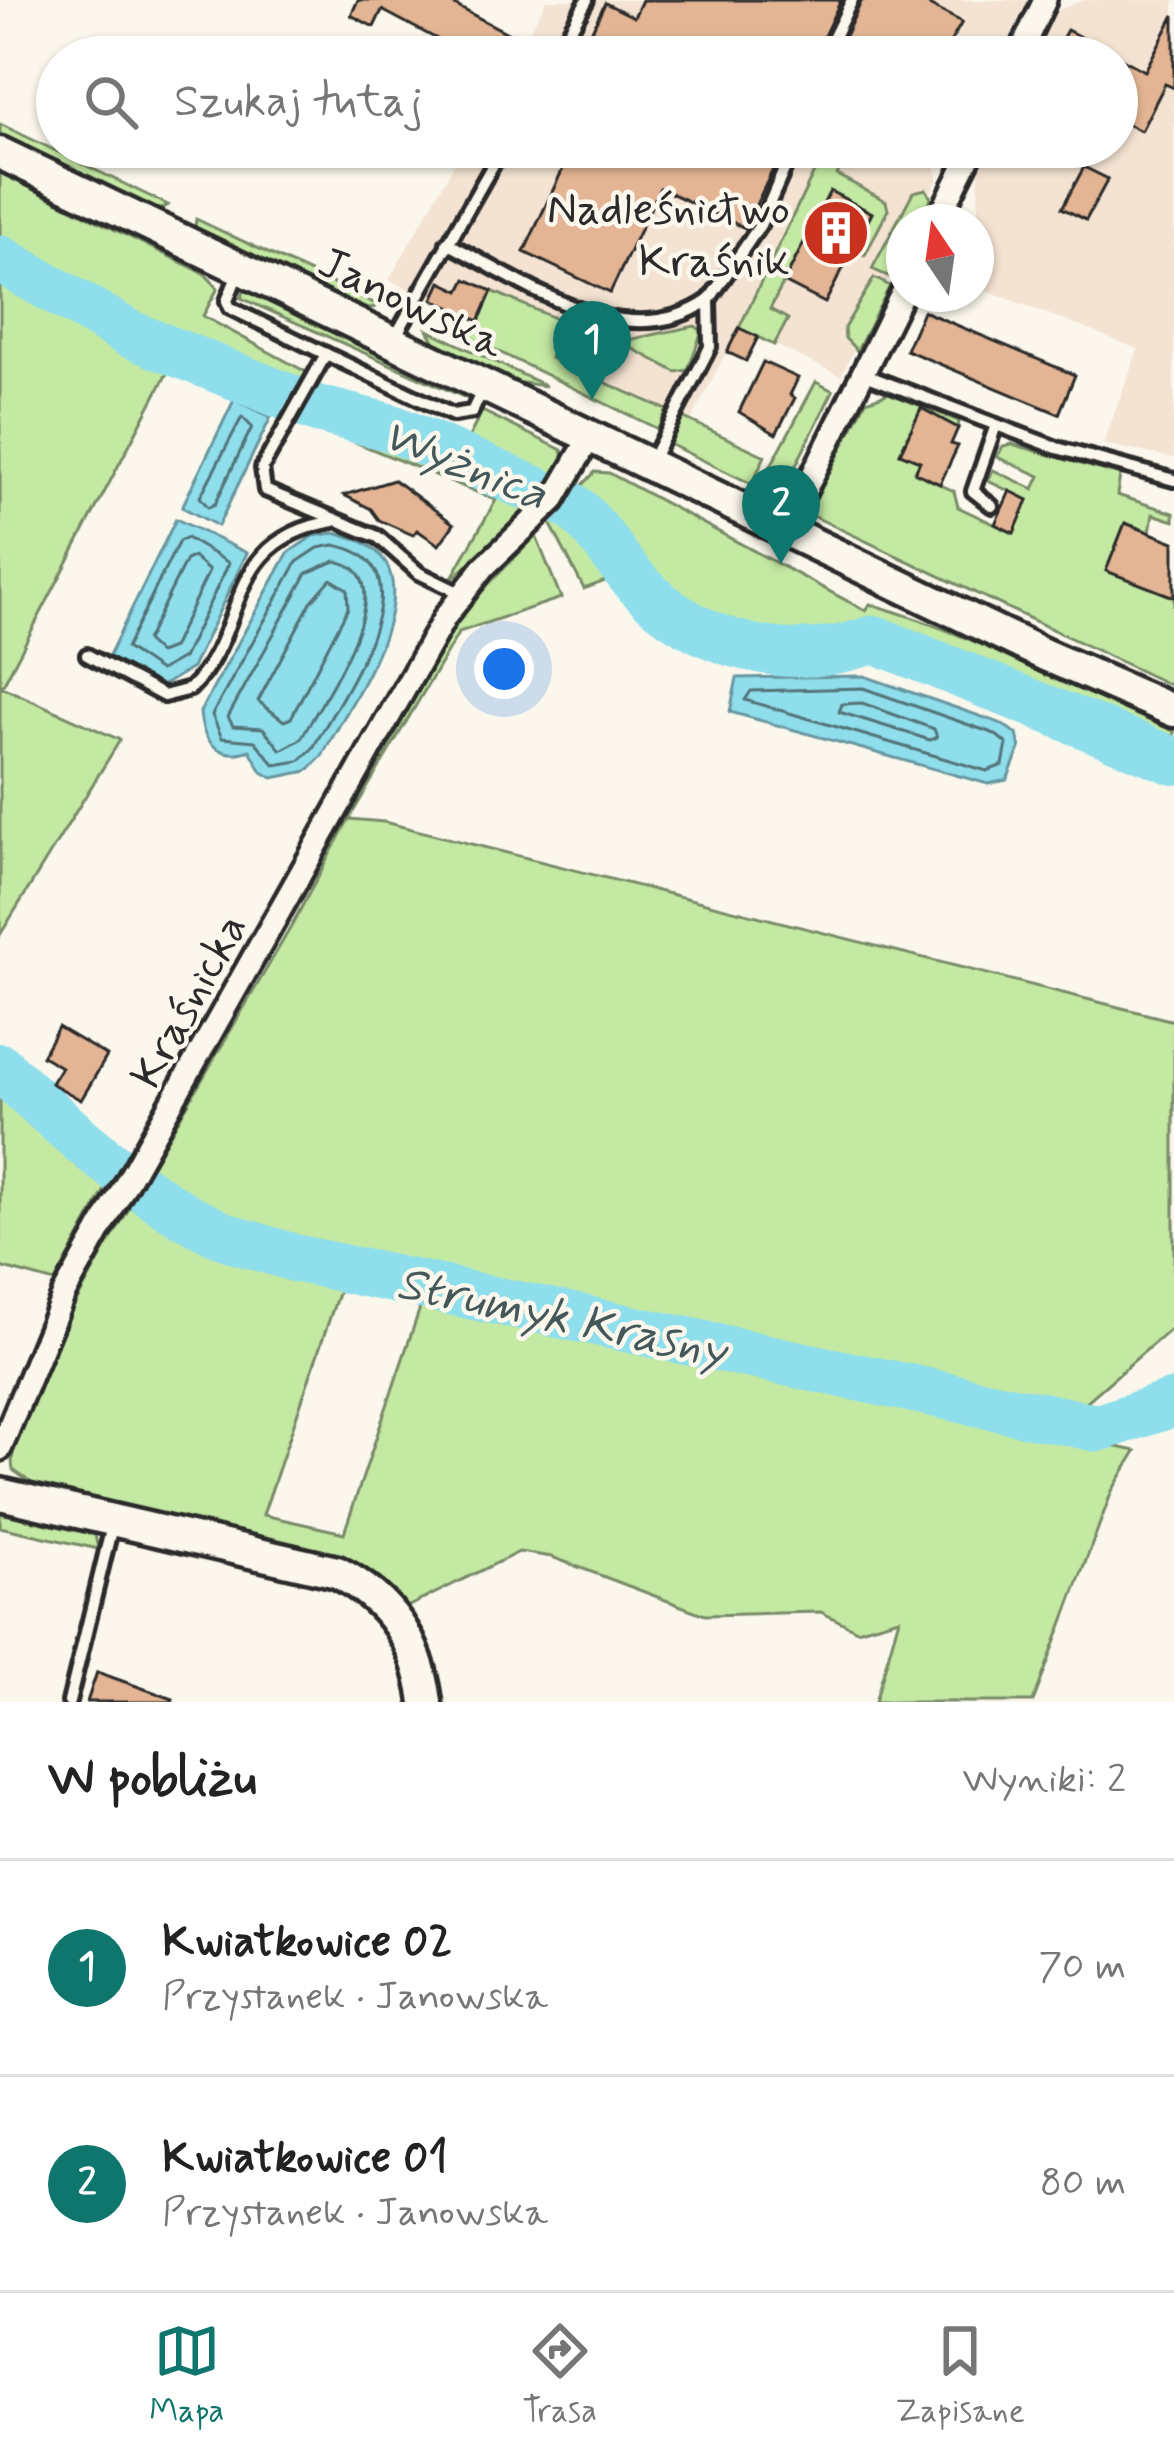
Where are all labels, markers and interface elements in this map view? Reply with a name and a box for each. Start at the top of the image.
search box [36,36,1138,168]
icon: search [78,69,144,135]
text: Szukaj tutaj [174,73,423,132]
place label: Nadleśnictwo Kraśnik [547,181,790,292]
building icon: Nadleśnictwo Kraśnik [801,198,871,268]
north arrow [886,204,994,312]
street label: Janowska [308,234,514,375]
pin: 1 [553,301,631,400]
water label: Wyżnica [373,404,556,527]
pin: 2 [742,465,820,564]
your location [474,639,534,699]
street label: Kraśnicka [118,904,262,1100]
water label: Strumyk Krasny [391,1253,735,1385]
text: W pobliżu [48,1747,256,1813]
text: Wyniki: 2 [963,1755,1126,1806]
text: Kwiatkowice 02 [162,1913,452,1972]
text: 1 [78,1942,96,1993]
text: 70 m [1038,1942,1126,1993]
text: Przystanek · Janowska [162,1972,548,2023]
text: Kwiatkowice 01 [162,2129,448,2188]
text: 2 [77,2158,97,2209]
text: 80 m [1040,2158,1126,2209]
text: Przystanek · Janowska [162,2188,548,2239]
tab: Mapa [149,2318,224,2434]
tab: Trasa [523,2318,597,2434]
tab: Zapisane [895,2318,1025,2434]

